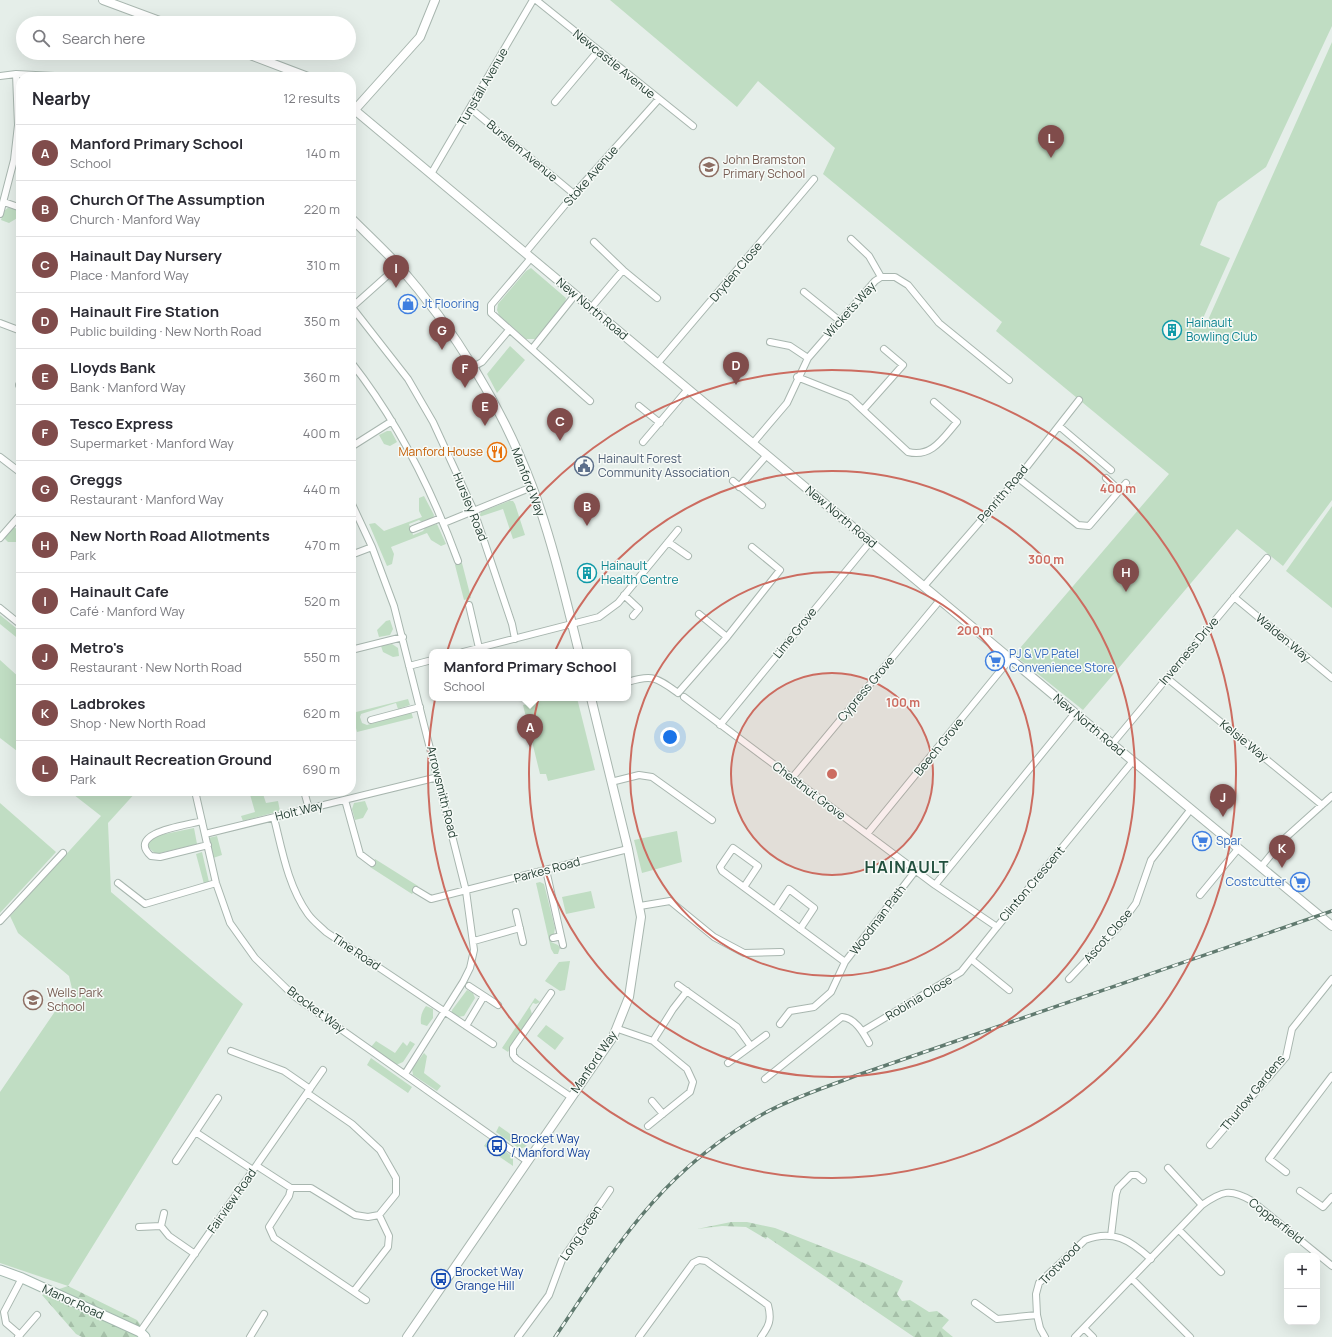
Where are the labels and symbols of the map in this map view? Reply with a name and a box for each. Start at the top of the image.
street label: Newcastle Avenue [569,25,659,102]
street label: Tunstall Avenue [453,45,512,129]
street label: Burslem Avenue [483,116,562,185]
pin: L [1038,125,1064,158]
street label: Stoke Avenue [559,142,622,210]
place label: John Bramston Primary School [723,151,806,182]
school or university icon: John Bramston Primary School [698,156,720,178]
street label: Dryden Close [705,238,766,305]
pin: I [383,255,409,288]
street label: New North Road [553,273,632,344]
street label: Wickets Way [820,277,880,341]
shop icon: Jt Flooring [397,293,419,315]
place label: Jt Flooring [422,295,479,312]
place label: Hainault Bowling Club [1186,314,1257,345]
pin: G [429,317,455,350]
building icon: Hainault Bowling Club [1161,319,1183,341]
pin: D [723,352,749,385]
pin: F [452,355,478,388]
pin: E [472,393,498,426]
pin: C [547,408,573,441]
restaurant icon: Manford House [486,441,508,463]
place label: Manford House [399,443,483,460]
street label: Manford Way [508,445,550,519]
place label: Hainault Forest Community Association [598,450,730,481]
public building icon: Hainault Forest Community Association [573,455,595,477]
street label: Penrith Road [973,461,1032,526]
street label: Hursley Road [449,470,492,544]
text: 400 m [1100,480,1136,497]
street label: New North Road [802,481,881,552]
pin: B [574,493,600,526]
text: 300 m [1028,551,1064,568]
place label: Hainault Health Centre [601,557,679,588]
pin: H [1113,559,1139,592]
building icon: Hainault Health Centre [576,562,598,584]
street label: Lime Grove [769,604,820,662]
street label: Walden Way [1252,610,1315,666]
street label: Inverness Drive [1155,613,1222,688]
text: 200 m [957,622,993,639]
place label: PJ & VP Patel Convenience Store [1009,645,1115,676]
supermarket icon: PJ & VP Patel Convenience Store [984,650,1006,672]
street label: Cypress Grove [833,652,898,725]
street label: New North Road [1050,689,1129,760]
text: 100 m [886,694,920,711]
pin: A [517,714,543,747]
street label: Beech Grove [910,714,967,779]
street label: Kelsie Way [1216,716,1273,766]
your location [660,727,680,747]
street label: Arrowsmith Road [423,744,462,840]
street label: Chestnut Grove [769,757,849,824]
centre of rings [825,767,839,781]
pin: J [1210,784,1236,817]
street label: Holt Way [273,796,325,825]
supermarket icon: Spar [1191,830,1213,852]
place label: Spar [1216,832,1242,849]
pin: K [1269,835,1295,868]
street label: Clinton Crescent [995,842,1068,925]
street label: Parkes Road [512,853,582,887]
district label: HAINAULT [865,856,949,878]
supermarket icon: Costcutter [1289,871,1311,893]
place label: Costcutter [1226,873,1287,890]
street label: Woodman Path [846,881,910,958]
street label: Ascot Close [1079,905,1136,966]
street label: Tine Road [329,929,384,974]
street label: Robinia Close [882,971,955,1024]
street label: Brocket Way [284,982,349,1037]
place label: Wells Park School [47,984,104,1015]
school or university icon: Wells Park School [22,989,44,1011]
street label: Manford Way [566,1027,621,1096]
street label: Thurlow Gardens [1217,1051,1289,1134]
place label: Brocket Way / Manford Way [511,1130,591,1161]
bus stop icon: Brocket Way / Manford Way [486,1135,508,1157]
street label: Fairview Road [203,1165,260,1236]
street label: Copperfield [1245,1194,1307,1247]
street label: Long Green [556,1202,605,1264]
street label: Trotwood [1035,1239,1084,1289]
place label: Brocket Way Grange Hill [455,1263,524,1294]
bus stop icon: Brocket Way Grange Hill [430,1268,452,1290]
street label: Manor Road [40,1280,107,1323]

